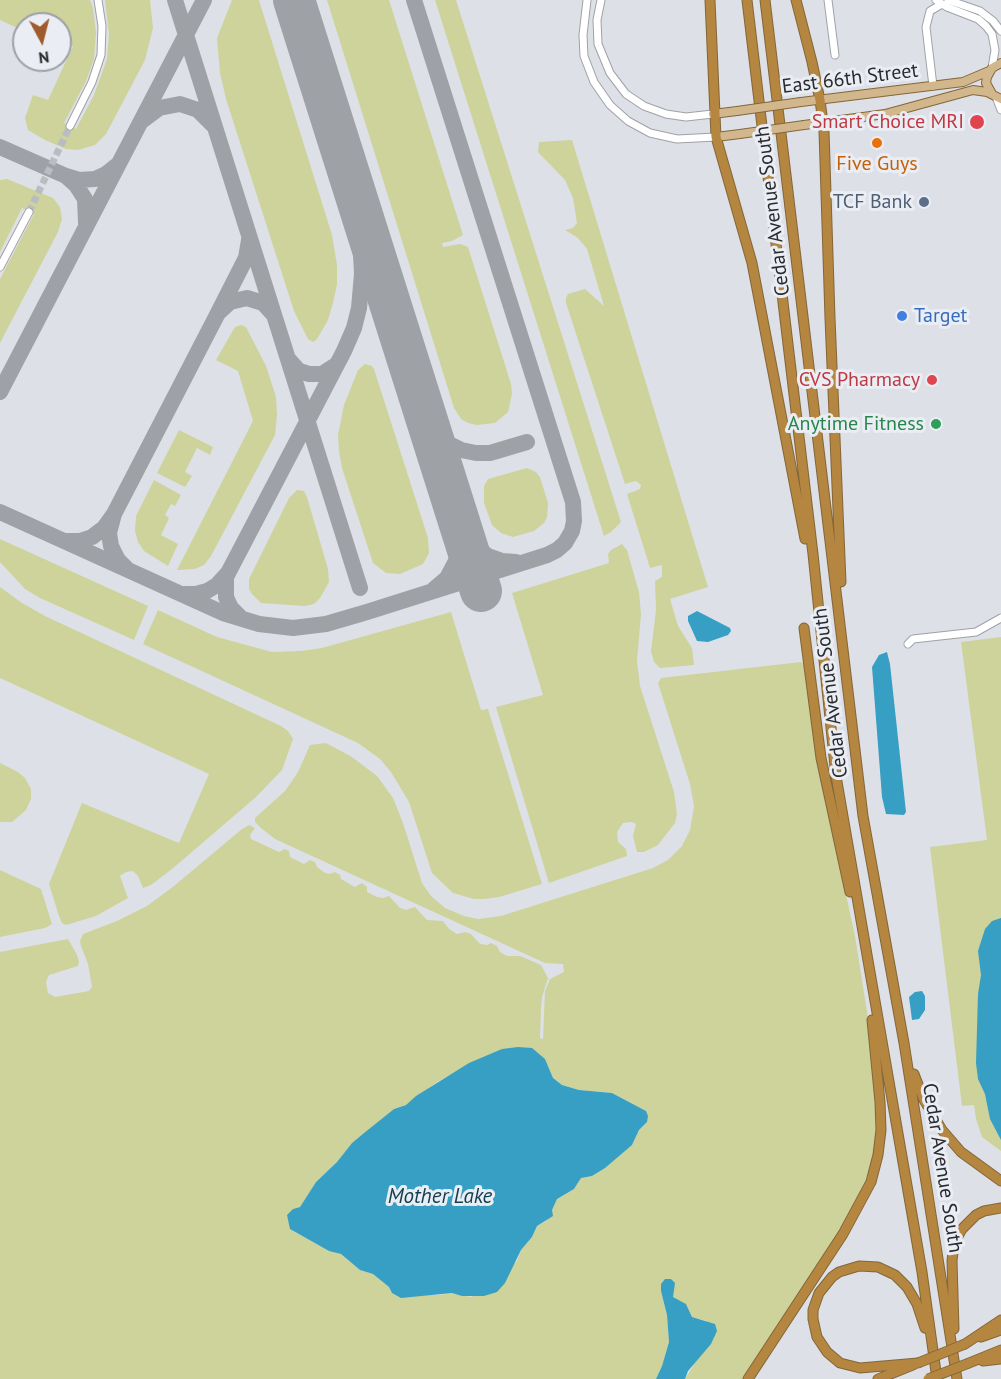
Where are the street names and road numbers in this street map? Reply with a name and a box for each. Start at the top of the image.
street label: East 66th Street [780,59,920,99]
street label: Cedar Avenue South [751,125,795,297]
street label: Cedar Avenue South [809,607,853,779]
street label: Cedar Avenue South [917,1082,967,1254]

